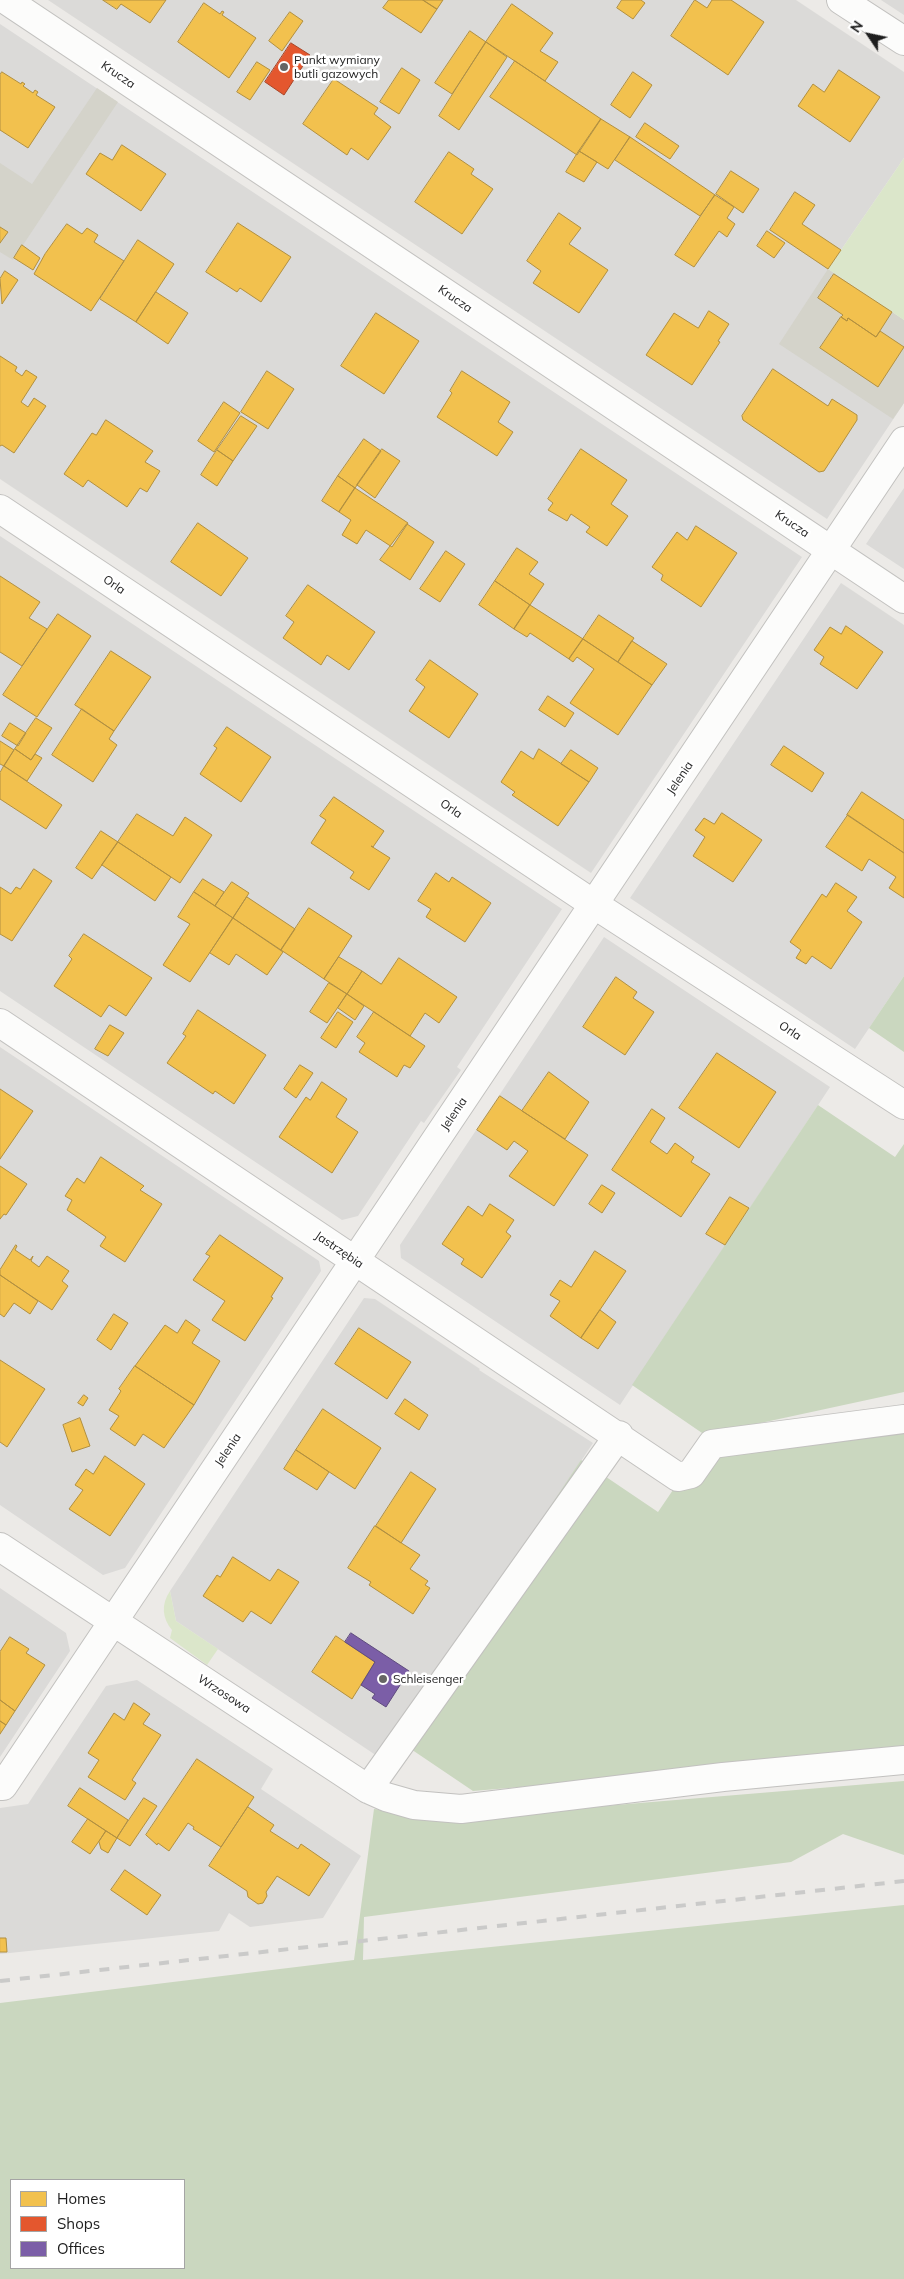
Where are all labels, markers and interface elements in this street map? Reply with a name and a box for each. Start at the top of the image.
north arrow [844,10,894,60]
text: N [846,17,867,36]
place label: Punkt wymiany butli gazowych [294,53,380,81]
street label: Krucza [98,58,138,92]
marker: Punkt wymiany butli gazowych [278,61,290,73]
street label: Krucza [435,282,475,316]
street label: Krucza [772,507,812,541]
street label: Orla [100,572,128,598]
street label: Jelenia [664,759,696,797]
street label: Orla [437,796,465,822]
street label: Orla [776,1019,804,1043]
street label: Jelenia [438,1095,470,1133]
street label: Jastrzębia [312,1229,366,1271]
street label: Jelenia [212,1431,244,1469]
street label: Wrzosowa [195,1672,253,1716]
place label: Schleisenger [393,1672,463,1686]
marker: Schleisenger [377,1673,389,1685]
legend [10,2179,185,2269]
text: Homes [57,2189,106,2208]
text: Shops [57,2214,100,2233]
text: Offices [57,2239,105,2258]

